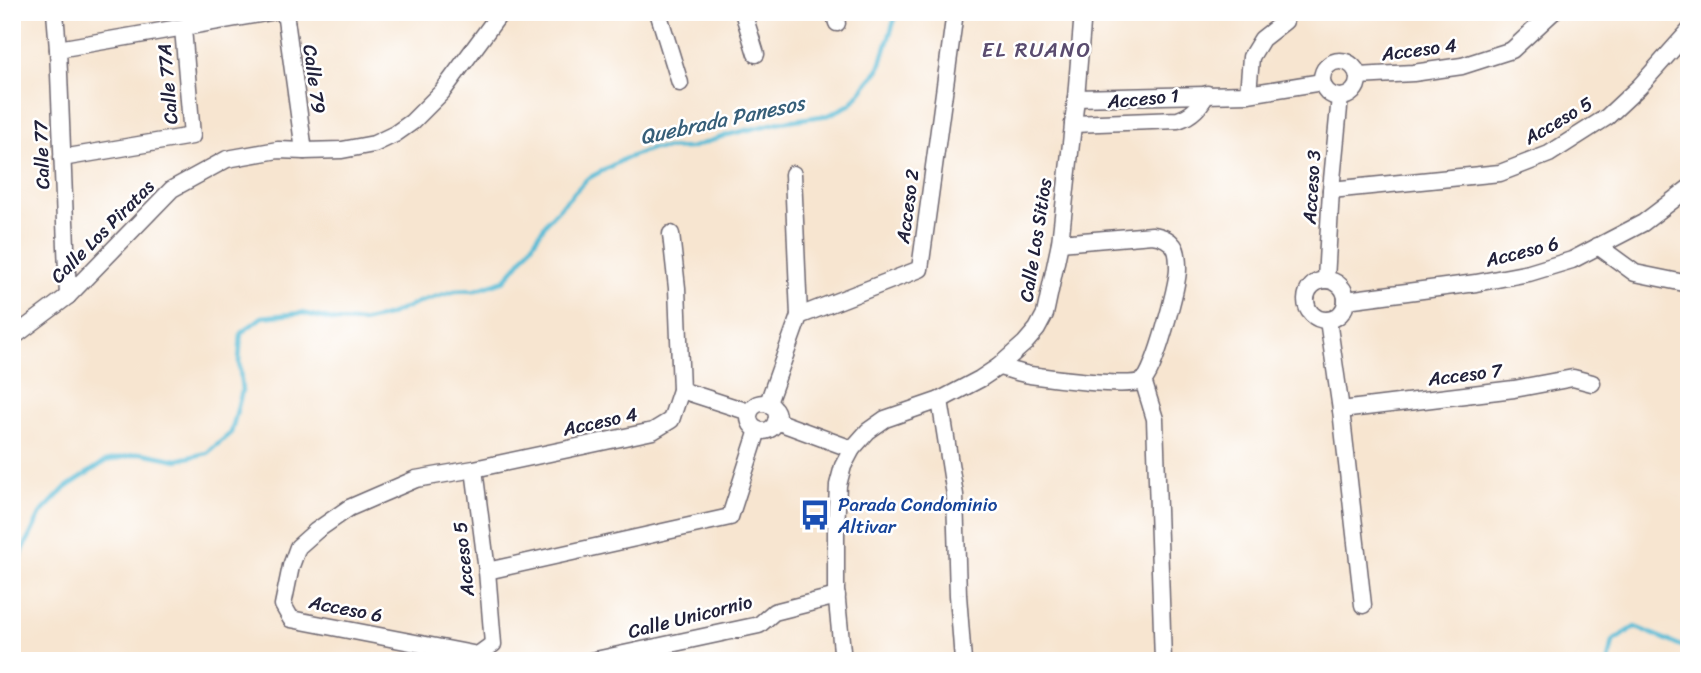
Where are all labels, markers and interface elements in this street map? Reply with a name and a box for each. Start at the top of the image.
street label: Acceso 4 [1379,29,1459,71]
district label: EL RUANO [982,31,1092,69]
street label: Calle 77A [148,42,187,126]
street label: Calle 79 [293,42,336,116]
street label: Acceso 1 [1105,79,1180,118]
water label: Quebrada Panesos [636,84,810,156]
street label: Acceso 5 [1517,87,1599,154]
street label: Calle 77 [24,119,59,190]
street label: Acceso 3 [1292,148,1331,226]
street label: Acceso 2 [886,167,929,246]
street label: Calle Los Piratas [42,171,163,291]
street label: Calle Los Sitios [1009,176,1062,304]
street label: Acceso 6 [1481,226,1562,277]
street label: Acceso 7 [1425,353,1505,396]
street label: Acceso 4 [559,397,641,446]
place label: Parada Condominio Altivar [837,488,998,543]
bus stop icon: Parada Condominio Altivar [798,498,832,532]
street label: Acceso 5 [443,519,484,599]
street label: Acceso 6 [305,585,386,632]
street label: Calle Unicornio [625,585,756,648]

